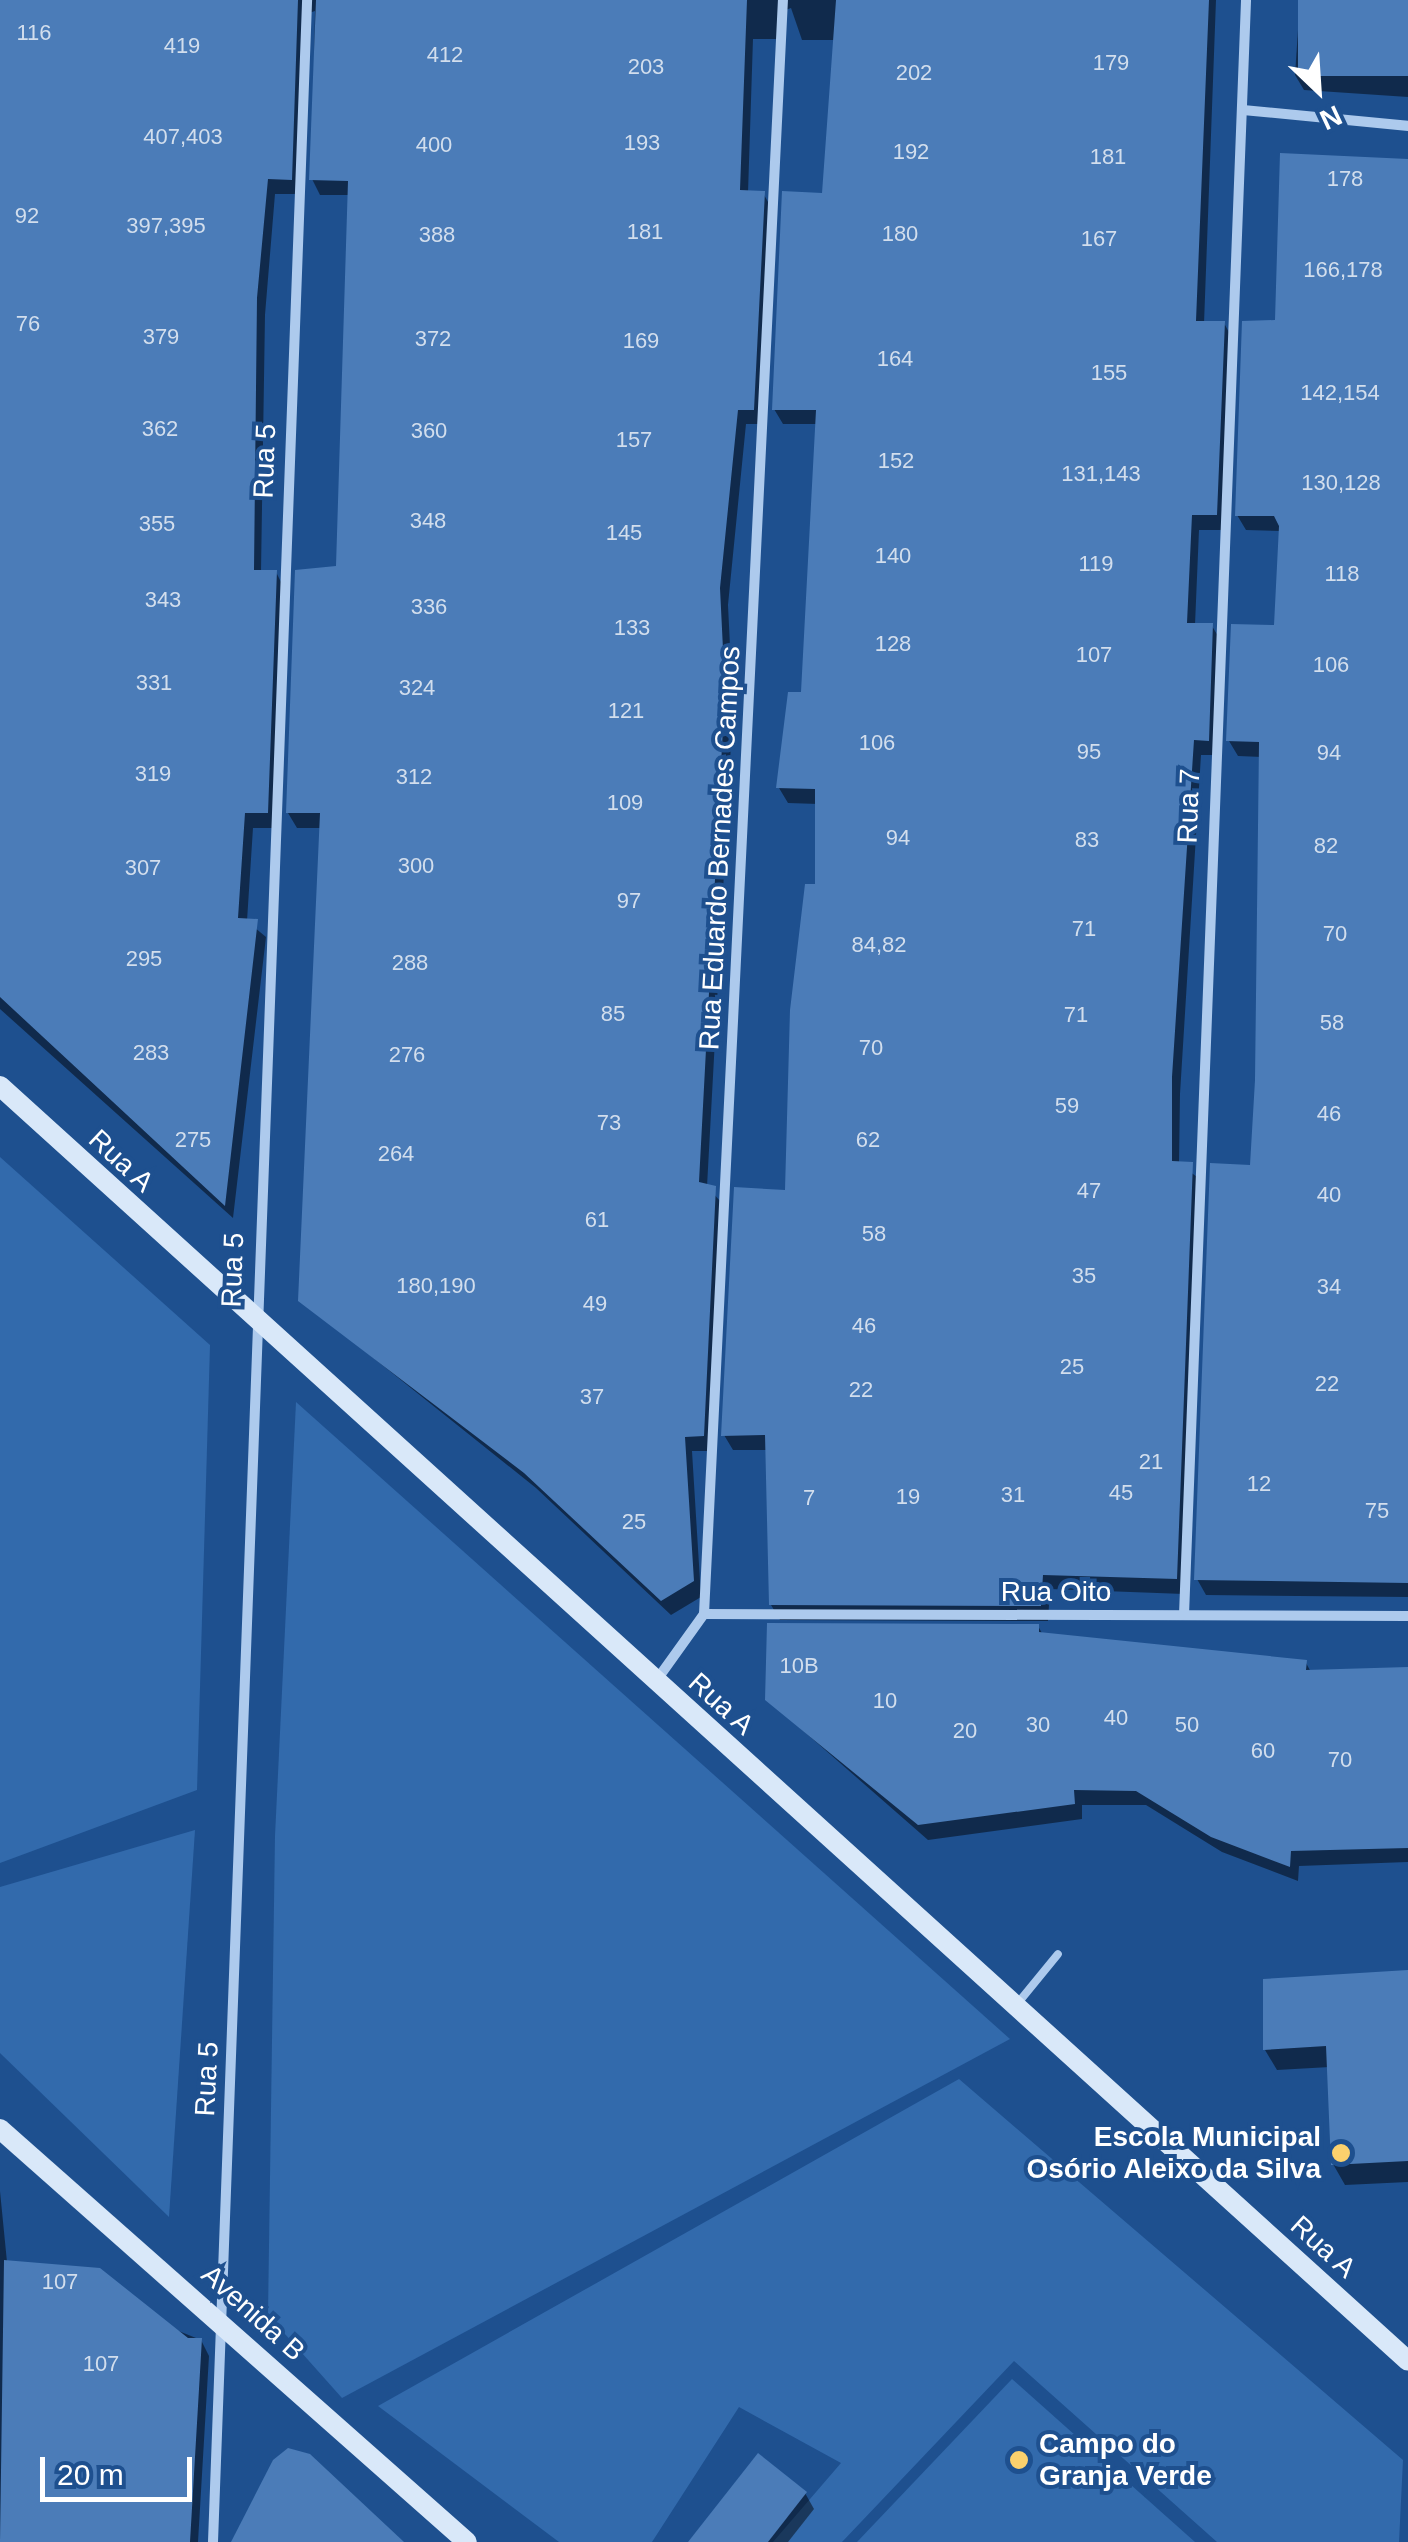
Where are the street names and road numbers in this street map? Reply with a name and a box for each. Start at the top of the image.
street label: Rua 5 [247,423,283,499]
street label: Rua Eduardo Bernades Campos [693,645,747,1051]
street label: Rua 7 [1171,768,1207,844]
street label: Rua A [81,1122,161,1200]
street label: Rua 5 [215,1232,251,1308]
street label: Rua Oito [1001,1575,1111,1609]
street label: Rua A [681,1665,761,1743]
street label: Rua 5 [188,2041,226,2117]
street label: Rua A [1283,2208,1363,2286]
street label: Avenida B [195,2258,311,2368]

